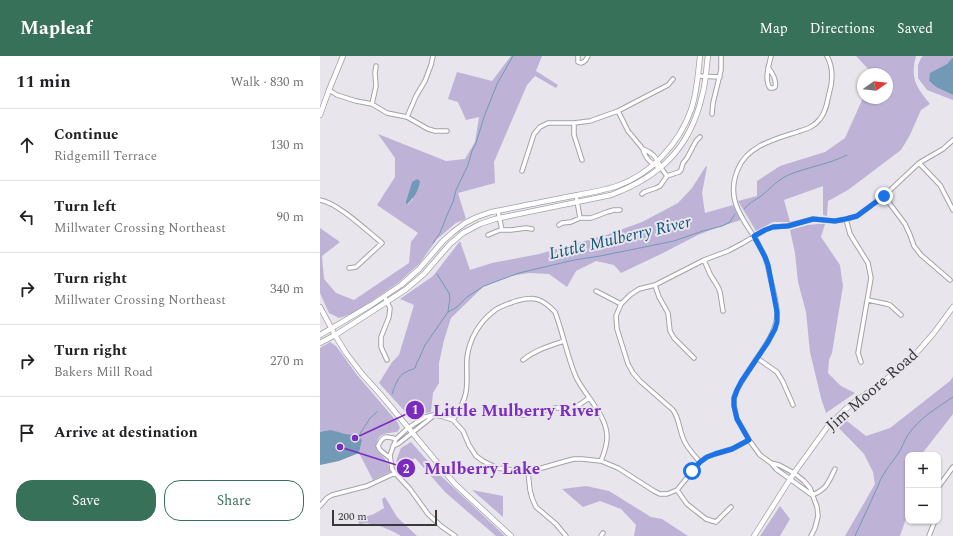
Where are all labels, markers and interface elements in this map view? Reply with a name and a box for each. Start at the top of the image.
text: Mapleaf [20,14,92,43]
text: Map [760,18,788,39]
text: Directions [810,18,875,39]
text: Saved [897,18,933,39]
north arrow [857,68,893,104]
text: 11 min [16,69,71,95]
text: Walk · 830 m [230,72,304,92]
text: Continue [54,123,119,146]
icon: ahead [16,134,38,156]
text: 130 m [270,135,304,155]
text: Ridgemill Terrace [54,146,157,166]
route end [875,187,893,205]
text: Turn left [54,195,116,218]
icon: left [16,206,38,228]
text: 90 m [277,207,304,227]
water label: Little Mulberry River [546,209,694,267]
text: Millwater Crossing Northeast [54,218,226,238]
text: Turn right [54,267,127,290]
icon: right [16,278,38,300]
text: 340 m [270,279,304,299]
text: Millwater Crossing Northeast [54,290,226,310]
text: Turn right [54,339,127,362]
street label: Jim Moore Road [820,343,924,437]
icon: right [16,350,38,372]
text: 270 m [270,351,304,371]
text: Bakers Mill Road [54,362,153,382]
callout: Little Mulberry River [405,395,609,424]
text: Little Mulberry River [433,398,602,424]
text: 1 [412,401,418,420]
text: Arrive at destination [54,421,198,444]
icon: arrive [16,422,38,444]
map controls [905,452,941,524]
button: + [905,452,941,488]
callout: Mulberry Lake [396,454,548,483]
text: Mulberry Lake [424,456,540,482]
text: 2 [403,460,410,479]
route start [683,462,701,480]
button: Save [16,480,156,521]
button: Share [164,480,304,521]
button: − [905,488,941,524]
scale bar [332,508,437,527]
text: 200 m [338,508,367,525]

